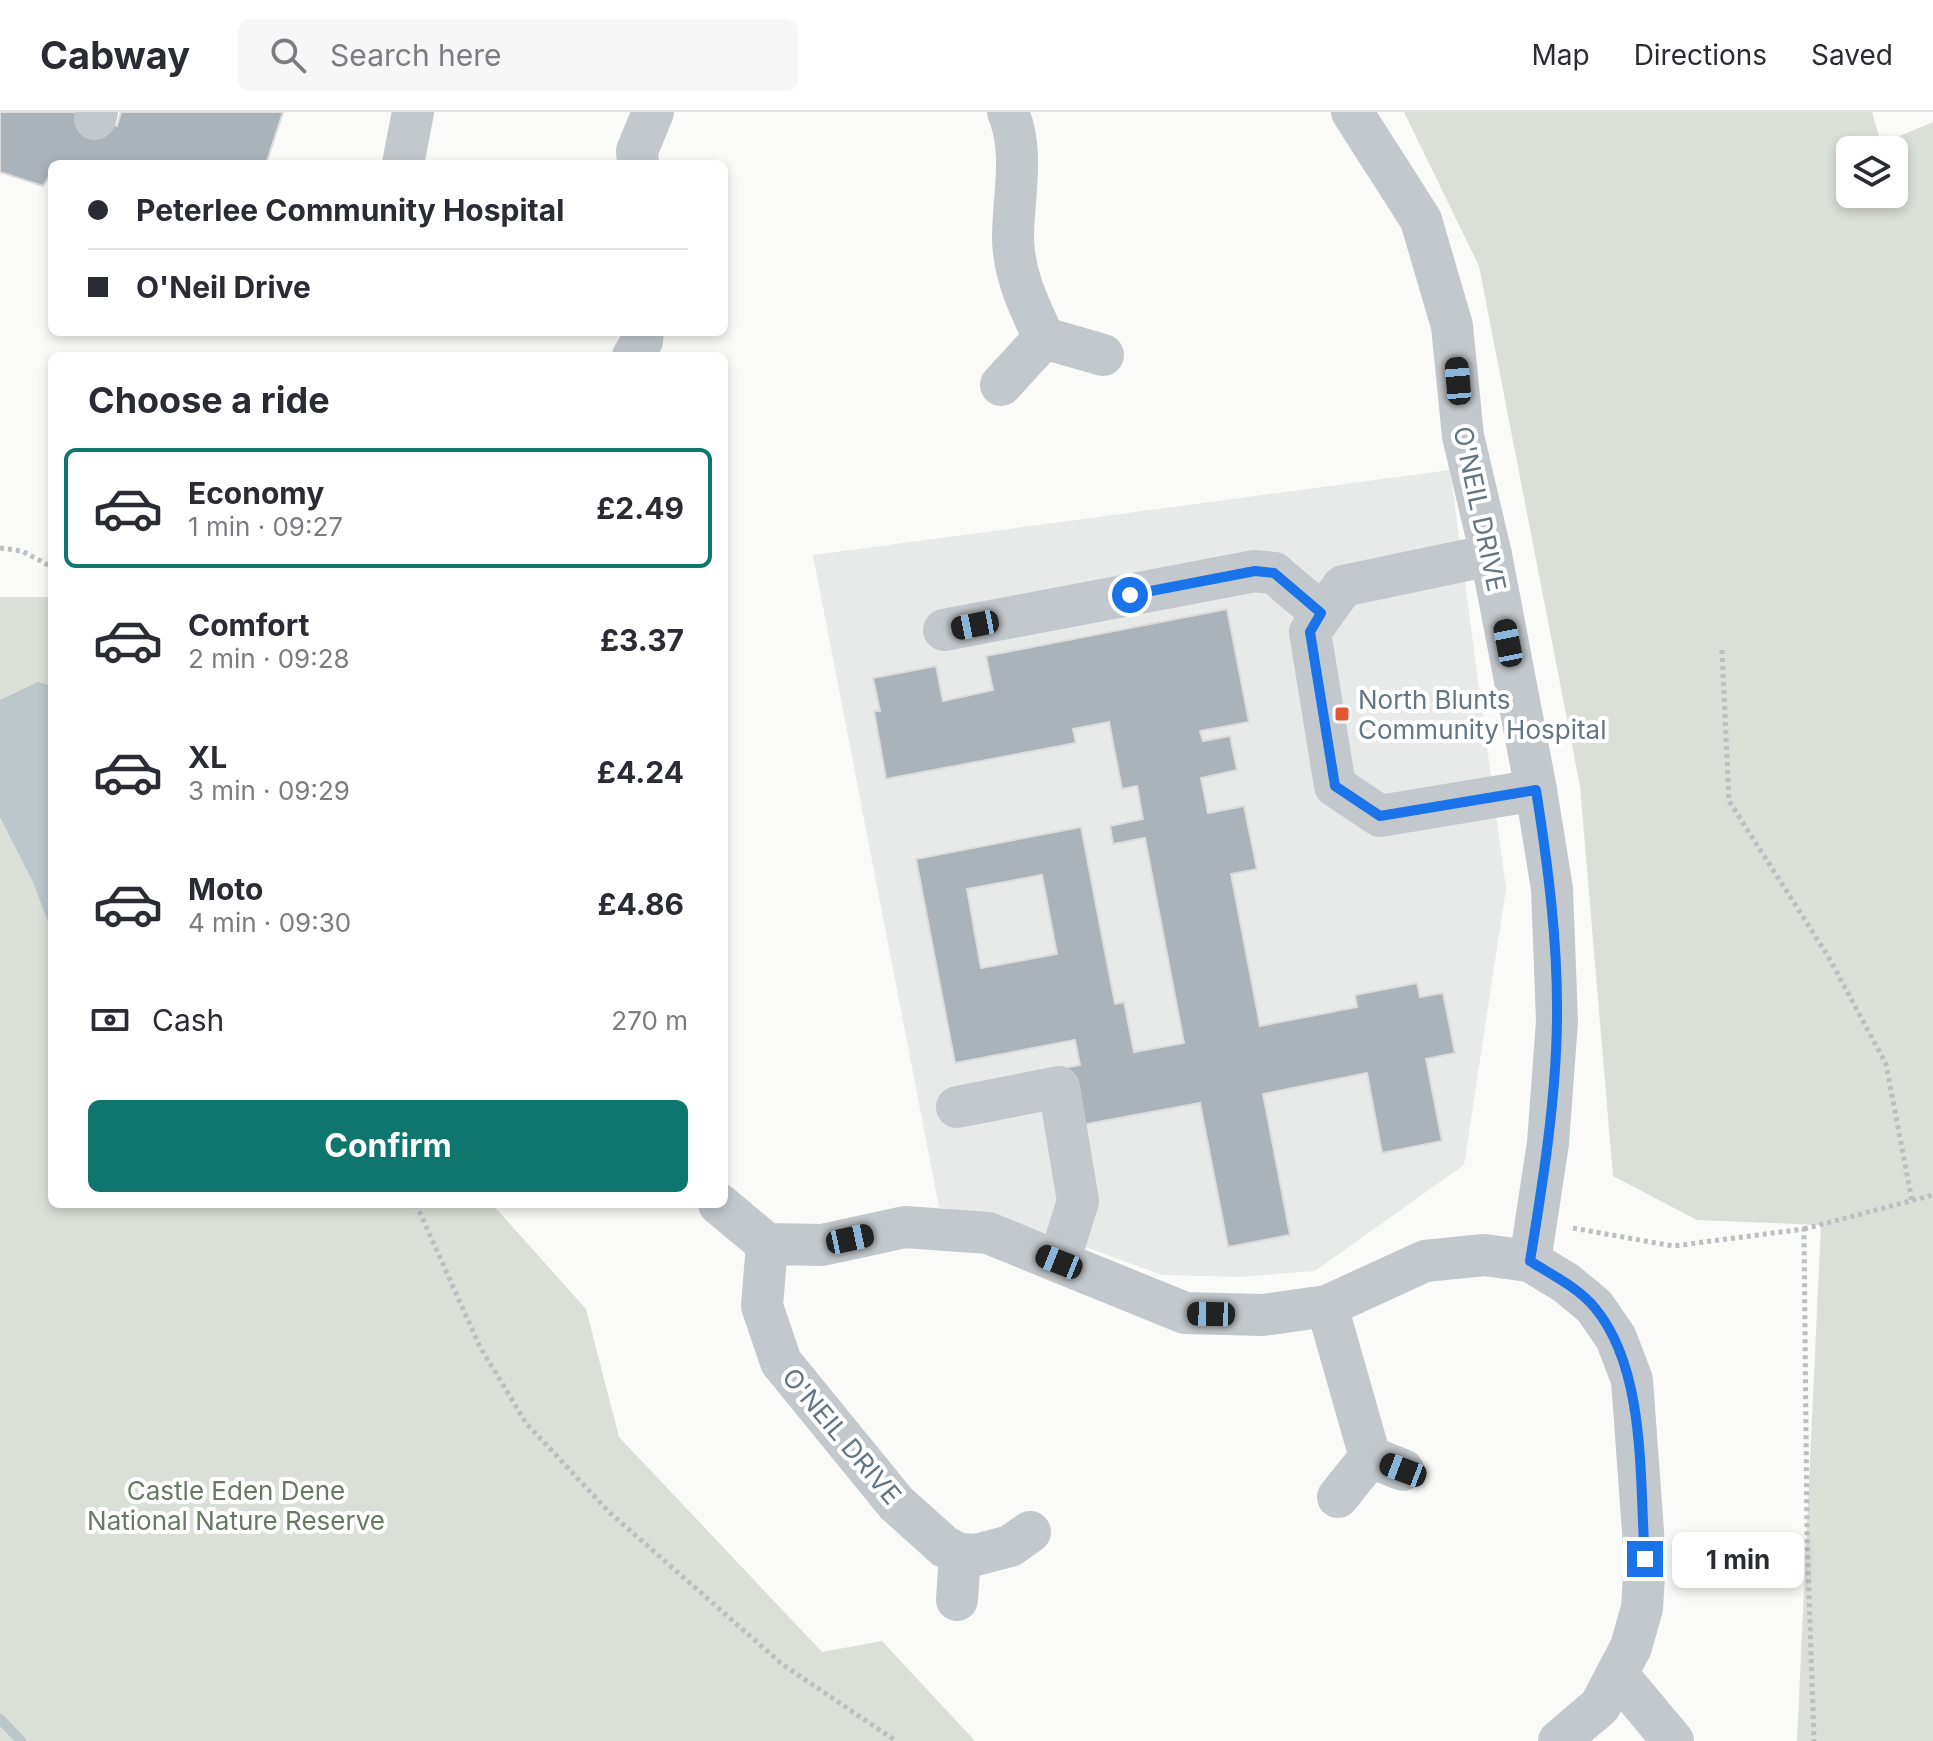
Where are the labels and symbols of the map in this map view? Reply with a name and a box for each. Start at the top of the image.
car [1444,356,1472,406]
street label: O'NEIL DRIVE [1447,424,1513,594]
route start [1112,577,1148,613]
car [949,609,1001,641]
car [1492,617,1524,669]
place label: North Blunts Community Hospital [1358,684,1607,745]
marker: North Blunts Community Hospital [1333,705,1351,723]
car [824,1222,876,1256]
car [1032,1242,1086,1282]
car [1187,1302,1235,1326]
street label: O'NEIL DRIVE [776,1362,908,1510]
car [1376,1450,1430,1490]
park label: Castle Eden Dene National Nature Reserve [87,1475,385,1536]
callout: 1 min [1673,1531,1805,1587]
route end [1627,1541,1663,1577]

